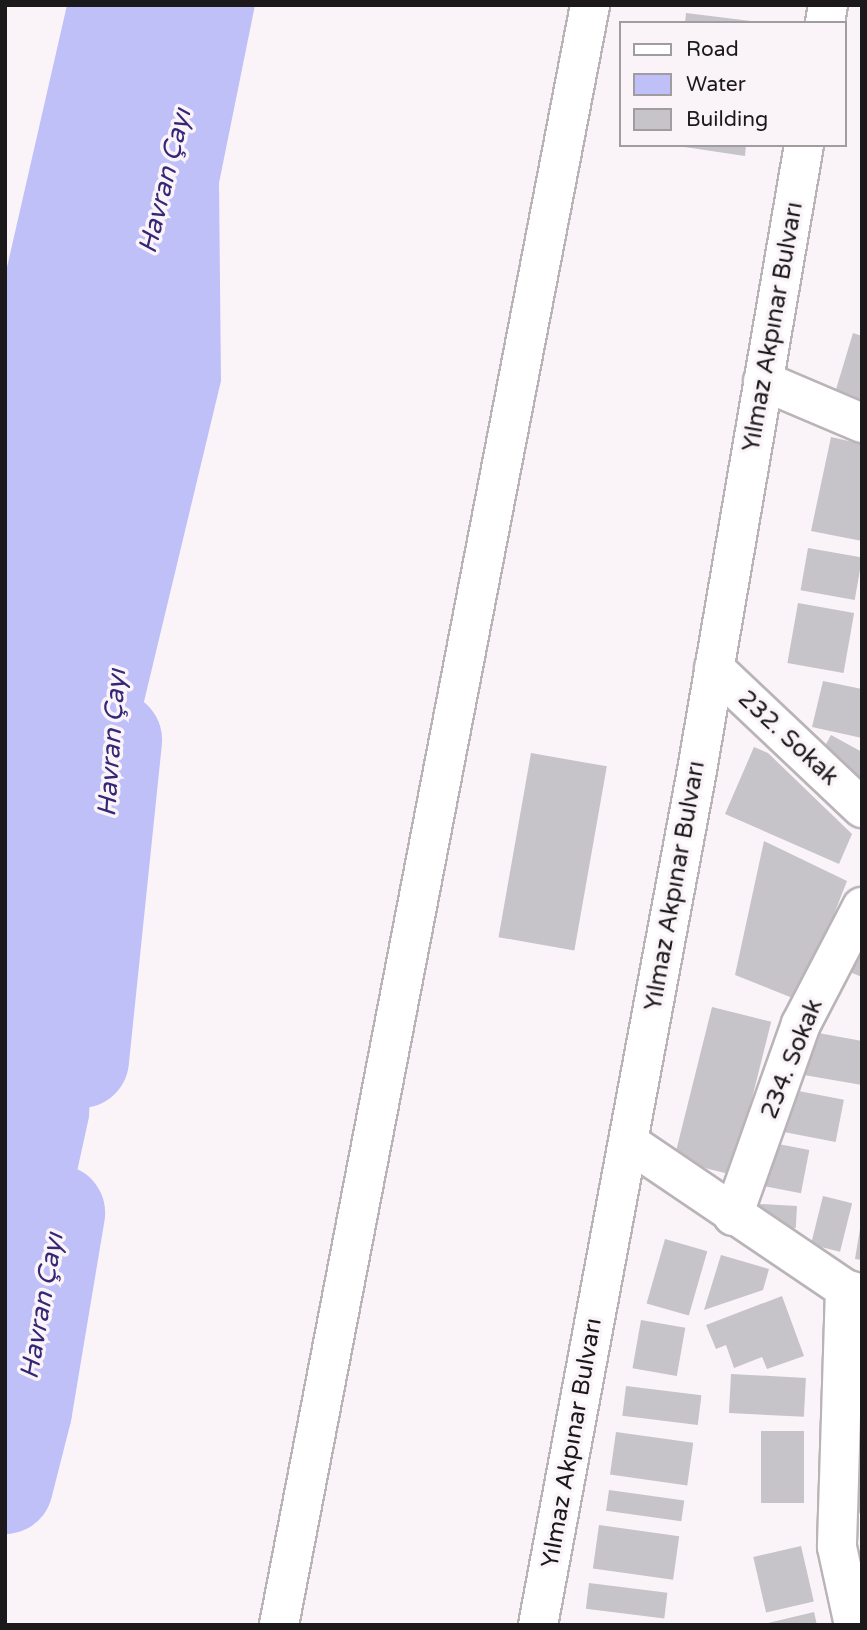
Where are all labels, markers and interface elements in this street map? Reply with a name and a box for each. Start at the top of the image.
legend [618,21,846,147]
text: Road [686,37,739,62]
text: Water [686,72,746,97]
water label: Havran Çayı [132,106,198,256]
text: Building [686,107,768,132]
street label: Yılmaz Akpınar Bulvarı [737,200,809,454]
water label: Havran Çayı [91,668,133,818]
street label: 232. Sokak [732,684,844,792]
street label: Yılmaz Akpınar Bulvarı [639,759,711,1013]
street label: 234. Sokak [755,995,829,1123]
water label: Havran Çayı [14,1230,70,1382]
street label: Yılmaz Akpınar Bulvarı [536,1316,608,1570]

